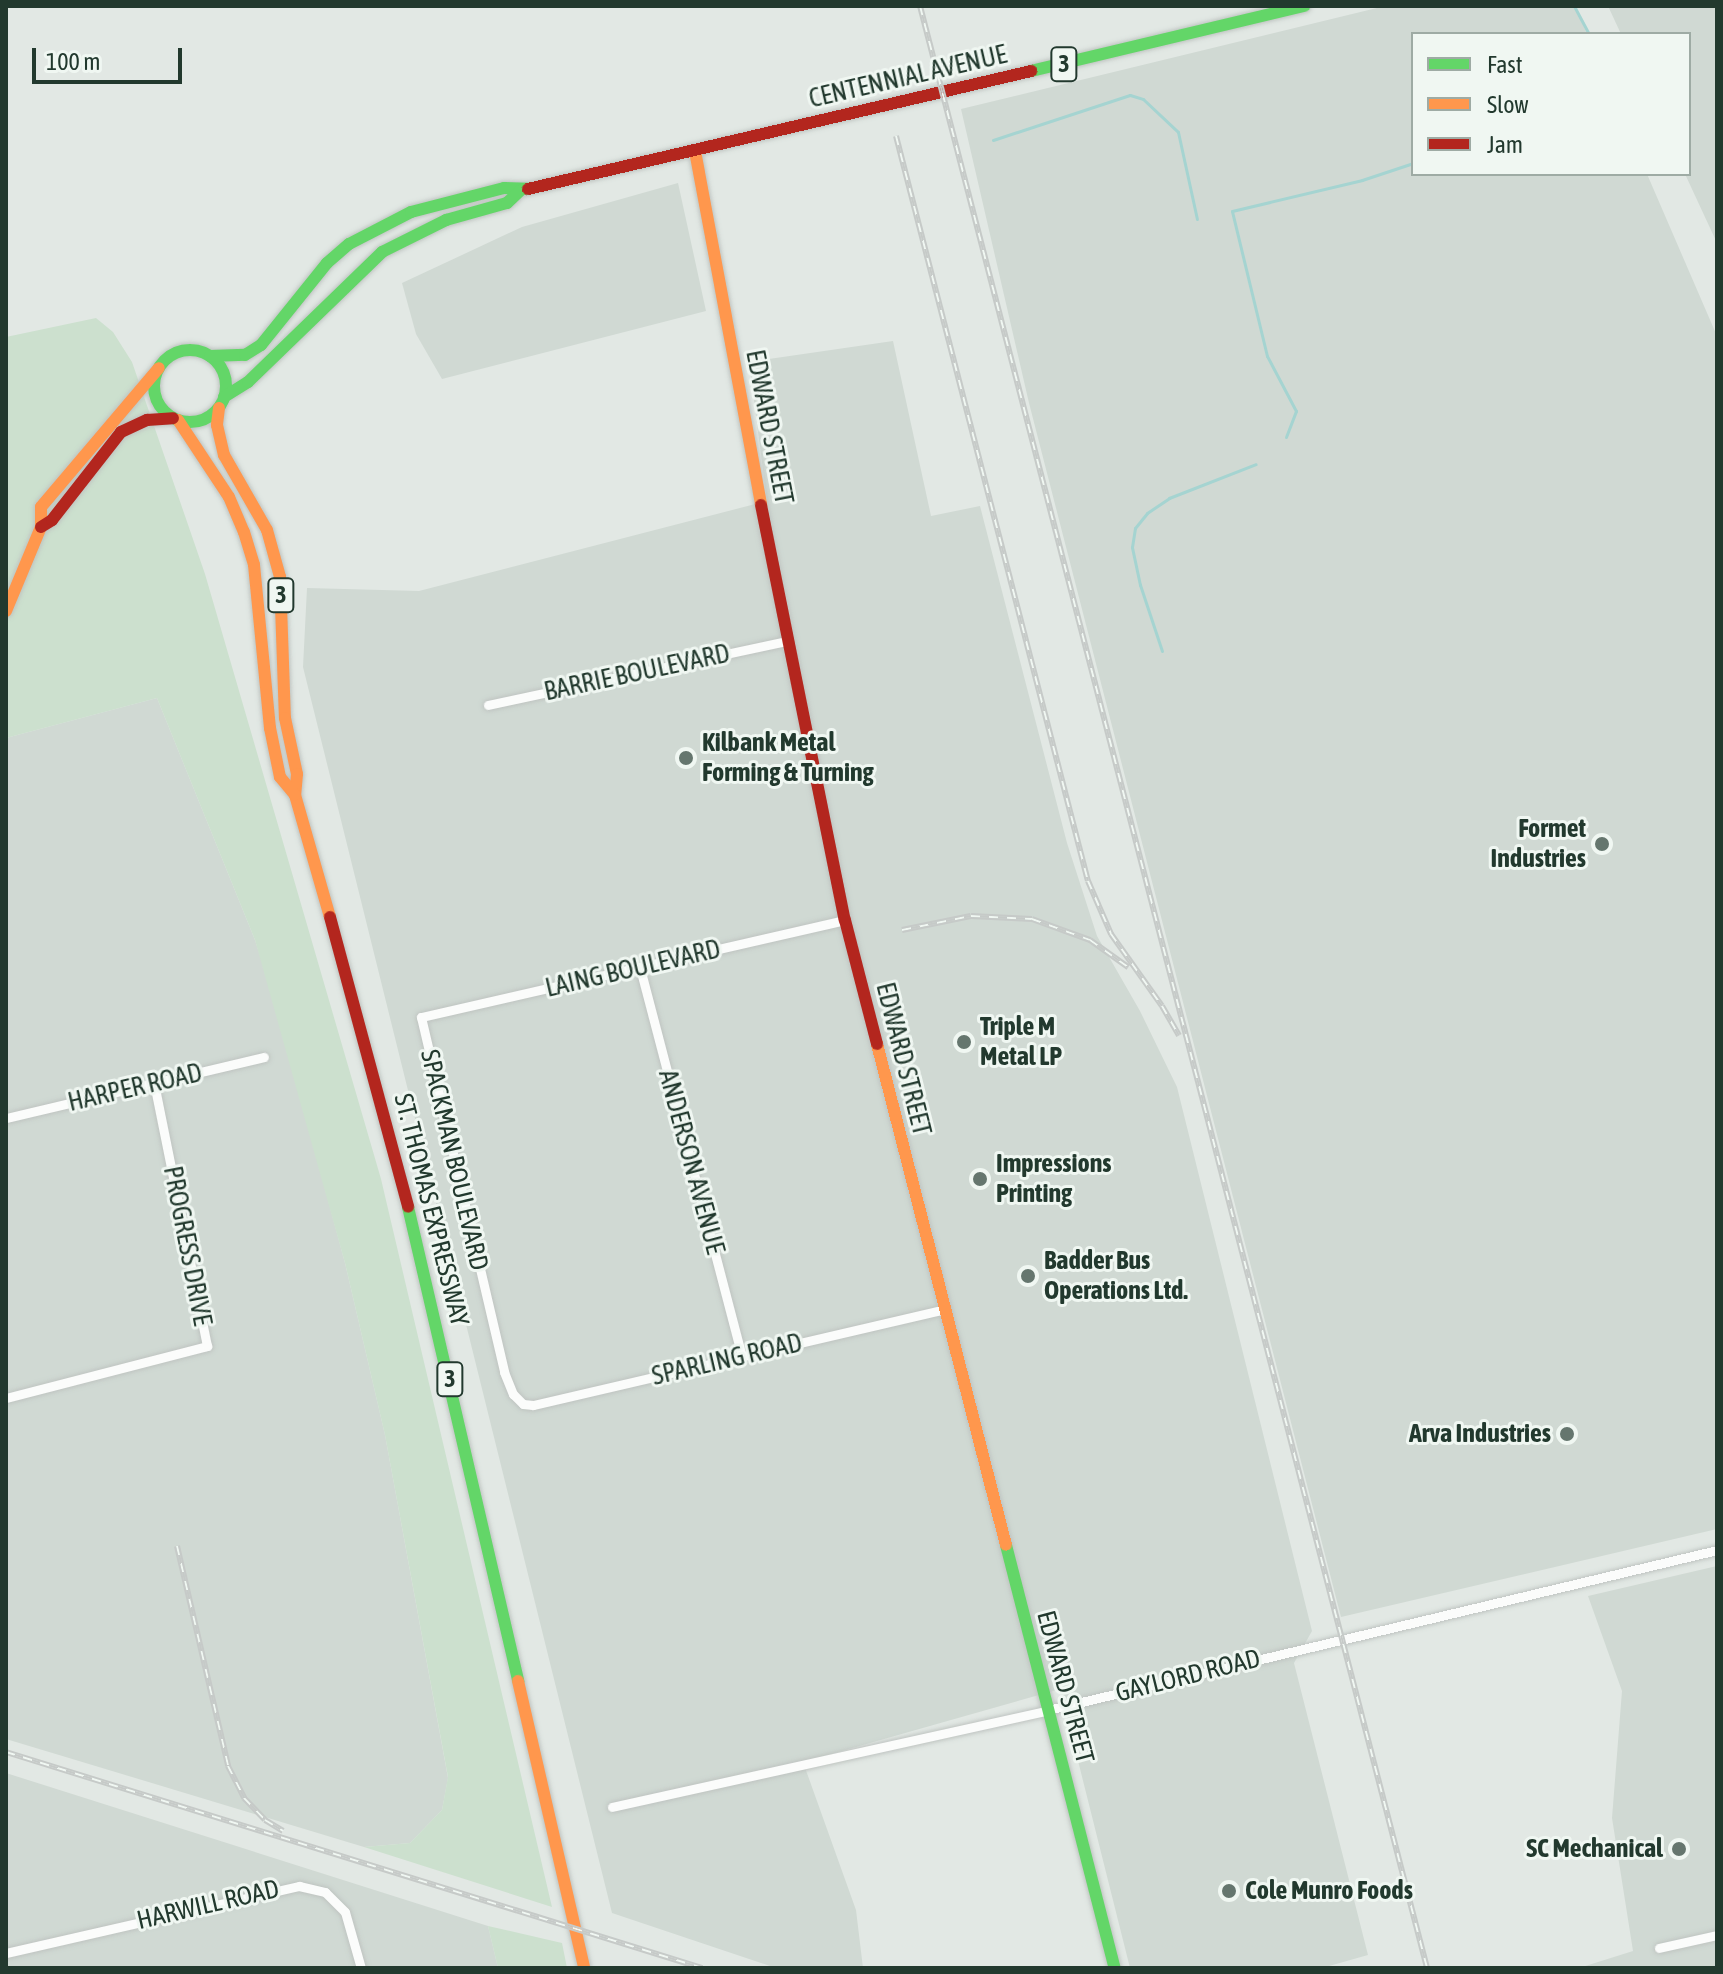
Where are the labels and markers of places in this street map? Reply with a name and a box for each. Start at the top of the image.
place label: Kilbank Metal Forming & Turning [702,727,874,788]
marker: Kilbank Metal Forming & Turning [677,749,695,767]
place label: Formet Industries [1491,813,1586,874]
marker: Formet Industries [1593,835,1611,853]
place label: Triple M Metal LP [980,1011,1062,1072]
marker: Triple M Metal LP [955,1033,973,1051]
place label: Impressions Printing [996,1148,1111,1210]
marker: Impressions Printing [971,1170,989,1188]
place label: Badder Bus Operations Ltd. [1044,1245,1188,1306]
marker: Badder Bus Operations Ltd. [1019,1267,1037,1285]
place label: Arva Industries [1409,1418,1551,1450]
marker: Arva Industries [1558,1425,1576,1443]
place label: SC Mechanical [1526,1833,1663,1865]
marker: SC Mechanical [1670,1840,1688,1858]
place label: Cole Munro Foods [1245,1875,1413,1907]
marker: Cole Munro Foods [1220,1882,1238,1900]

